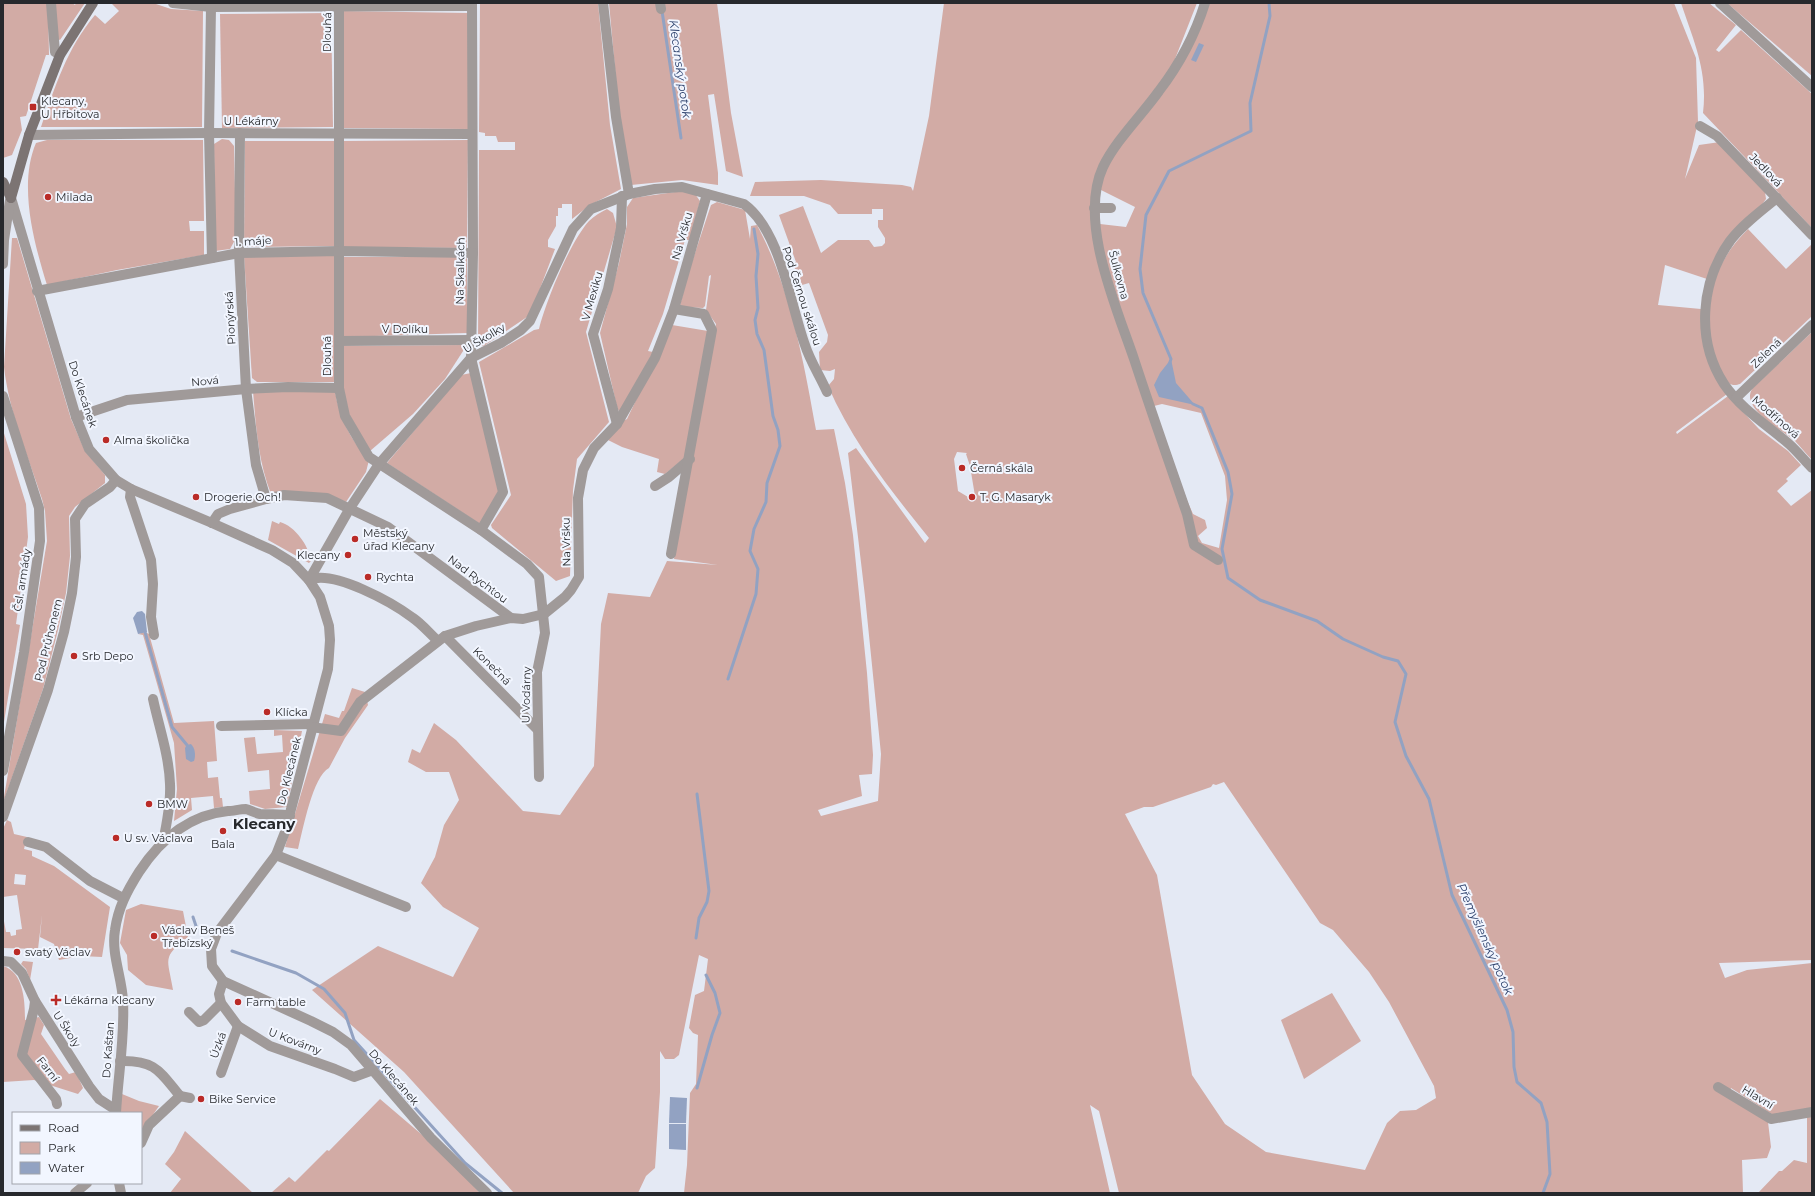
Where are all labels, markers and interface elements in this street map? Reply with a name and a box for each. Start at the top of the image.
street label: Dlouhá [320,12,334,52]
water label: Klecanský potok [666,19,695,120]
place label: Klecany, U Hřbitova [41,94,99,121]
marker: Klecany, U Hřbitova [28,102,38,112]
street label: U Lékárny [223,114,279,128]
street label: Jedlová [1746,149,1785,190]
place label: Milada [56,190,93,204]
marker: Milada [43,192,53,202]
street label: Na Vršku [668,210,696,262]
street label: 1. máje [234,233,272,249]
street label: Na Skalkách [452,237,468,305]
street label: Pod Černou skálou [779,245,825,347]
street label: Šulkovna [1106,249,1132,301]
street label: V Mexiku [578,270,606,322]
street label: Pionýrská [222,291,238,345]
street label: U Školky [460,320,508,356]
street label: V Dolíku [382,322,428,336]
street label: Zelená [1748,335,1784,371]
street label: Dlouhá [320,336,334,376]
street label: Do Klecánek [66,359,101,430]
street label: Nová [190,373,220,389]
street label: Modřínová [1749,393,1803,441]
place label: Alma školička [114,433,189,447]
marker: Alma školička [101,435,111,445]
place label: Černá skála [970,461,1033,475]
marker: Černá skála [957,463,967,473]
place label: Drogerie Och! [204,490,281,504]
place label: T. G. Masaryk [980,490,1051,504]
marker: Drogerie Och! [191,492,201,502]
marker: T. G. Masaryk [967,492,977,502]
street label: Na Vršku [559,517,573,567]
place label: Městský úřad Klecany [363,526,435,553]
marker: Městský úřad Klecany [350,534,360,544]
street label: Čsl. armády [10,548,34,612]
place label: Klecany [297,548,340,562]
marker: Klecany [343,550,353,560]
street label: Nad Rychtou [445,552,511,606]
place label: Rychta [376,570,414,584]
marker: Rychta [363,572,373,582]
street label: Pod Průhonem [31,597,65,683]
street label: Konečná [470,644,514,688]
place label: Srb Depo [82,649,134,663]
marker: Srb Depo [69,651,79,661]
street label: U Vodárny [519,666,533,724]
place label: Klícka [275,705,308,719]
marker: Klícka [262,707,272,717]
street label: Do Klecánek [274,735,304,806]
place label: BMW [157,797,188,811]
marker: BMW [144,799,154,809]
district label: Klecany [233,814,296,833]
marker: Bala [218,826,228,836]
place label: U sv. Václava [124,831,193,845]
marker: U sv. Václava [111,833,121,843]
place label: Bala [211,837,235,851]
water label: Přemyšlenský potok [1454,881,1517,998]
place label: Václav Beneš Třebízský [162,923,235,950]
marker: Václav Beneš Třebízský [149,931,159,941]
place label: svatý Václav [25,945,90,959]
marker: svatý Václav [12,947,22,957]
place label: Lékárna Klecany [64,993,154,1007]
marker: Lékárna Klecany [51,995,61,1005]
place label: Farm table [246,995,306,1009]
marker: Farm table [233,997,243,1007]
street label: U Školy [50,1008,84,1050]
street label: Do Kaštan [99,1021,117,1079]
street label: U Kovárny [267,1024,324,1058]
street label: Úzká [207,1030,229,1060]
street label: Do Klecánek [366,1046,422,1108]
street label: Farní [34,1054,63,1085]
street label: Hlavní [1740,1082,1777,1112]
place label: Bike Service [209,1092,276,1106]
marker: Bike Service [196,1094,206,1104]
legend [12,1112,142,1184]
text: Road [48,1120,79,1135]
text: Park [48,1140,76,1155]
text: Water [48,1160,85,1175]

